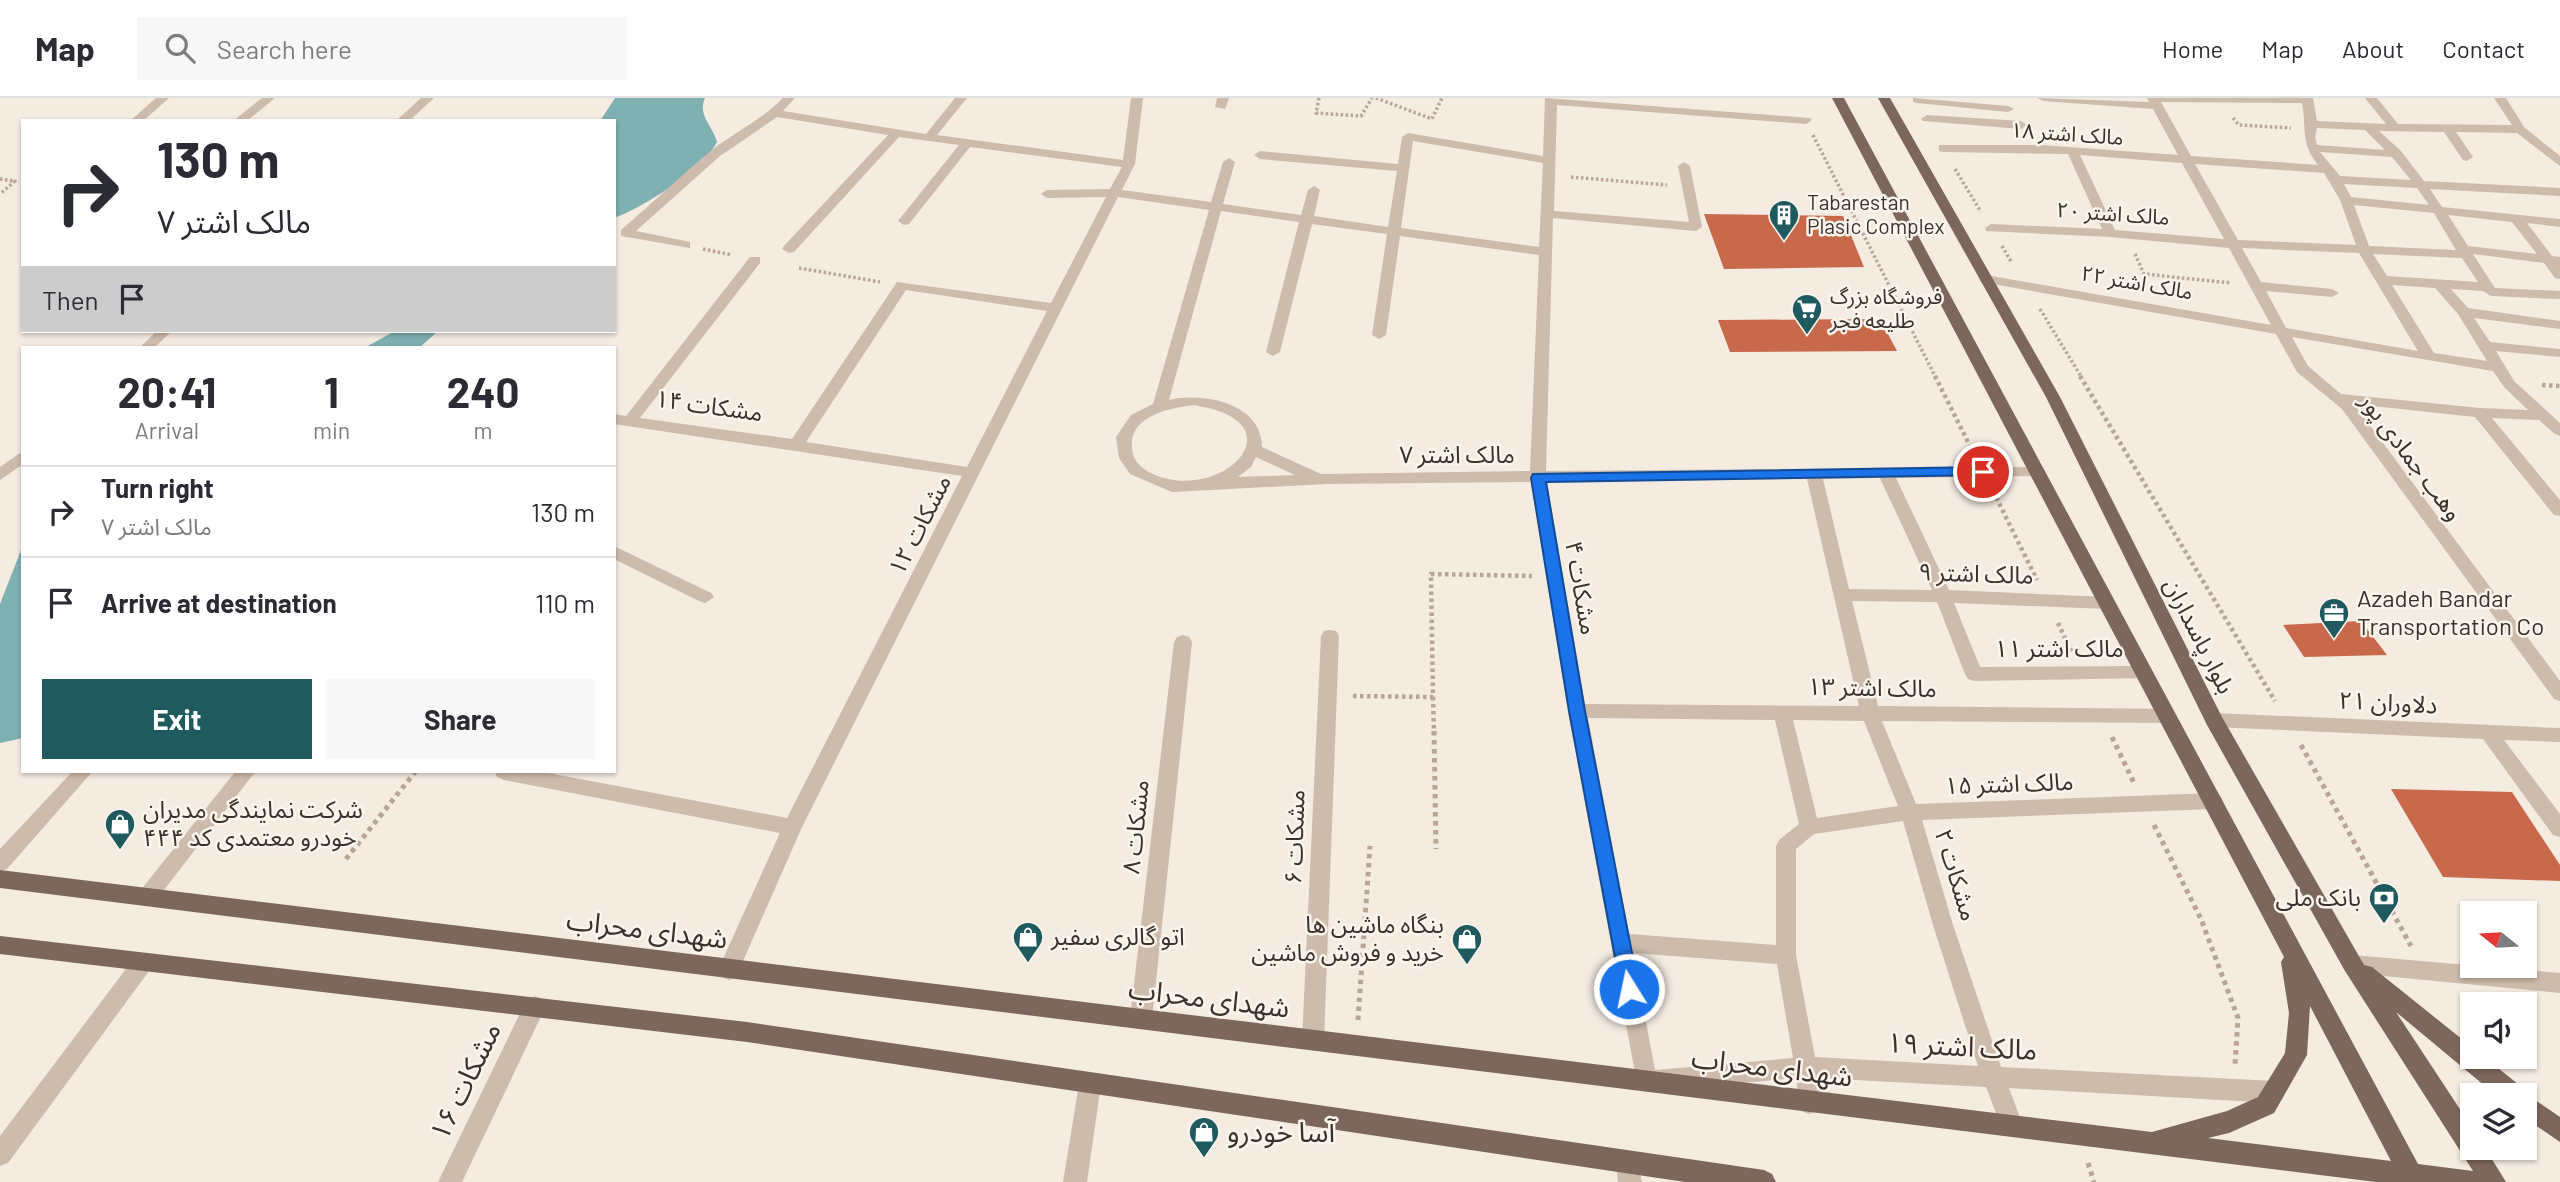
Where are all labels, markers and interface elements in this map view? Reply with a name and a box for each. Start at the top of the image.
search box [137,17,627,80]
text: Map [35,28,95,68]
icon: search [161,29,199,67]
text: Search here [217,33,352,64]
text: Home [2162,34,2223,63]
text: Map [2261,34,2304,63]
text: About [2342,34,2404,63]
text: Contact [2442,34,2525,63]
street label: مالک اشتر ۱۸ [2010,116,2124,150]
text: 130 m [157,129,279,188]
icon: right [42,147,133,238]
place label: Tabarestan Plasic Complex [1807,189,1944,238]
street label: مالک اشتر ۲۰ [2056,196,2170,230]
building icon: Tabarestan Plasic Complex [1767,198,1801,242]
text: مالک اشتر ۷ [157,201,311,239]
street label: مالک اشتر ۲۲ [2079,259,2195,305]
icon: arrive [113,280,151,318]
place label: فروشگاه بزرگ طلیعه فجر [1829,283,1942,333]
text: Then [42,284,99,315]
supermarket icon: فروشگاه بزرگ طلیعه فجر [1790,292,1824,336]
text: 20:41 [117,366,216,416]
text: 1 [324,366,339,416]
text: 240 [447,366,520,416]
street label: مشکات ۱۴ [654,383,765,426]
street label: وهب جمادی پور [2352,386,2470,527]
text: Arrival [135,416,199,444]
text: min [313,416,350,444]
text: m [474,416,493,444]
street label: مالک اشتر ۷ [1399,439,1515,469]
pin [1953,442,2013,502]
icon: arrive [1964,453,2002,491]
street label: مشکات ۱۲ [881,469,956,579]
text: Turn right [101,472,214,503]
icon: right [42,493,80,531]
text: 130 m [531,496,595,527]
text: مالک اشتر ۷ [101,512,212,540]
street label: مشکات ۴ [1560,539,1605,637]
street label: مالک اشتر ۹ [1918,556,2034,590]
street label: بلوار پاسداران [2157,573,2242,699]
place label: Azadeh Bandar Transportation Co [2357,583,2544,640]
icon: arrive [42,584,80,622]
text: Arrive at destination [101,587,337,618]
text: 110 m [535,587,595,618]
office icon: Azadeh Bandar Transportation Co [2317,596,2351,640]
street label: مالک اشتر ۱۱ [1994,633,2124,663]
street label: مالک اشتر ۱۳ [1807,671,1937,703]
button: Exit [42,679,312,759]
button: Share [326,679,595,759]
street label: دلاوران ۲۱ [2338,684,2438,720]
street label: مالک اشتر ۱۵ [1944,766,2074,800]
street label: مشکات ۸ [1115,778,1154,875]
street label: مشکات ۶ [1277,789,1310,885]
place label: شرکت نمایندگی مدیران خودرو معتمدی کد ۴۴۴ [143,794,363,852]
shop icon: شرکت نمایندگی مدیران خودرو معتمدی کد ۴۴۴ [103,807,137,851]
street label: مشکات ۲ [1930,825,1985,924]
bank icon: بانک ملی [2367,881,2401,925]
place label: بانک ملی [2275,882,2361,911]
street label: شهدای محراب [565,901,730,956]
north arrow [2460,901,2538,978]
map controls [2460,901,2537,1160]
place label: بنگاه ماشین ها خرید و فروش ماشین [1251,909,1444,967]
shop icon: اتو گالری سفیر [1011,920,1045,964]
place label: اتو گالری سفیر [1050,921,1185,951]
shop icon: بنگاه ماشین ها خرید و فروش ماشین [1450,922,1484,966]
position arrow [1592,952,1666,1026]
street label: شهدای محراب [1127,970,1292,1025]
button: sound [2460,992,2537,1069]
street label: مشکات ۱۶ [421,1016,507,1145]
street label: مالک اشتر ۱۹ [1886,1024,2038,1067]
street label: شهدای محراب [1690,1039,1855,1094]
button: layers [2460,1083,2537,1160]
place label: آسا خودرو [1227,1114,1337,1149]
shop icon: آسا خودرو [1187,1115,1221,1159]

